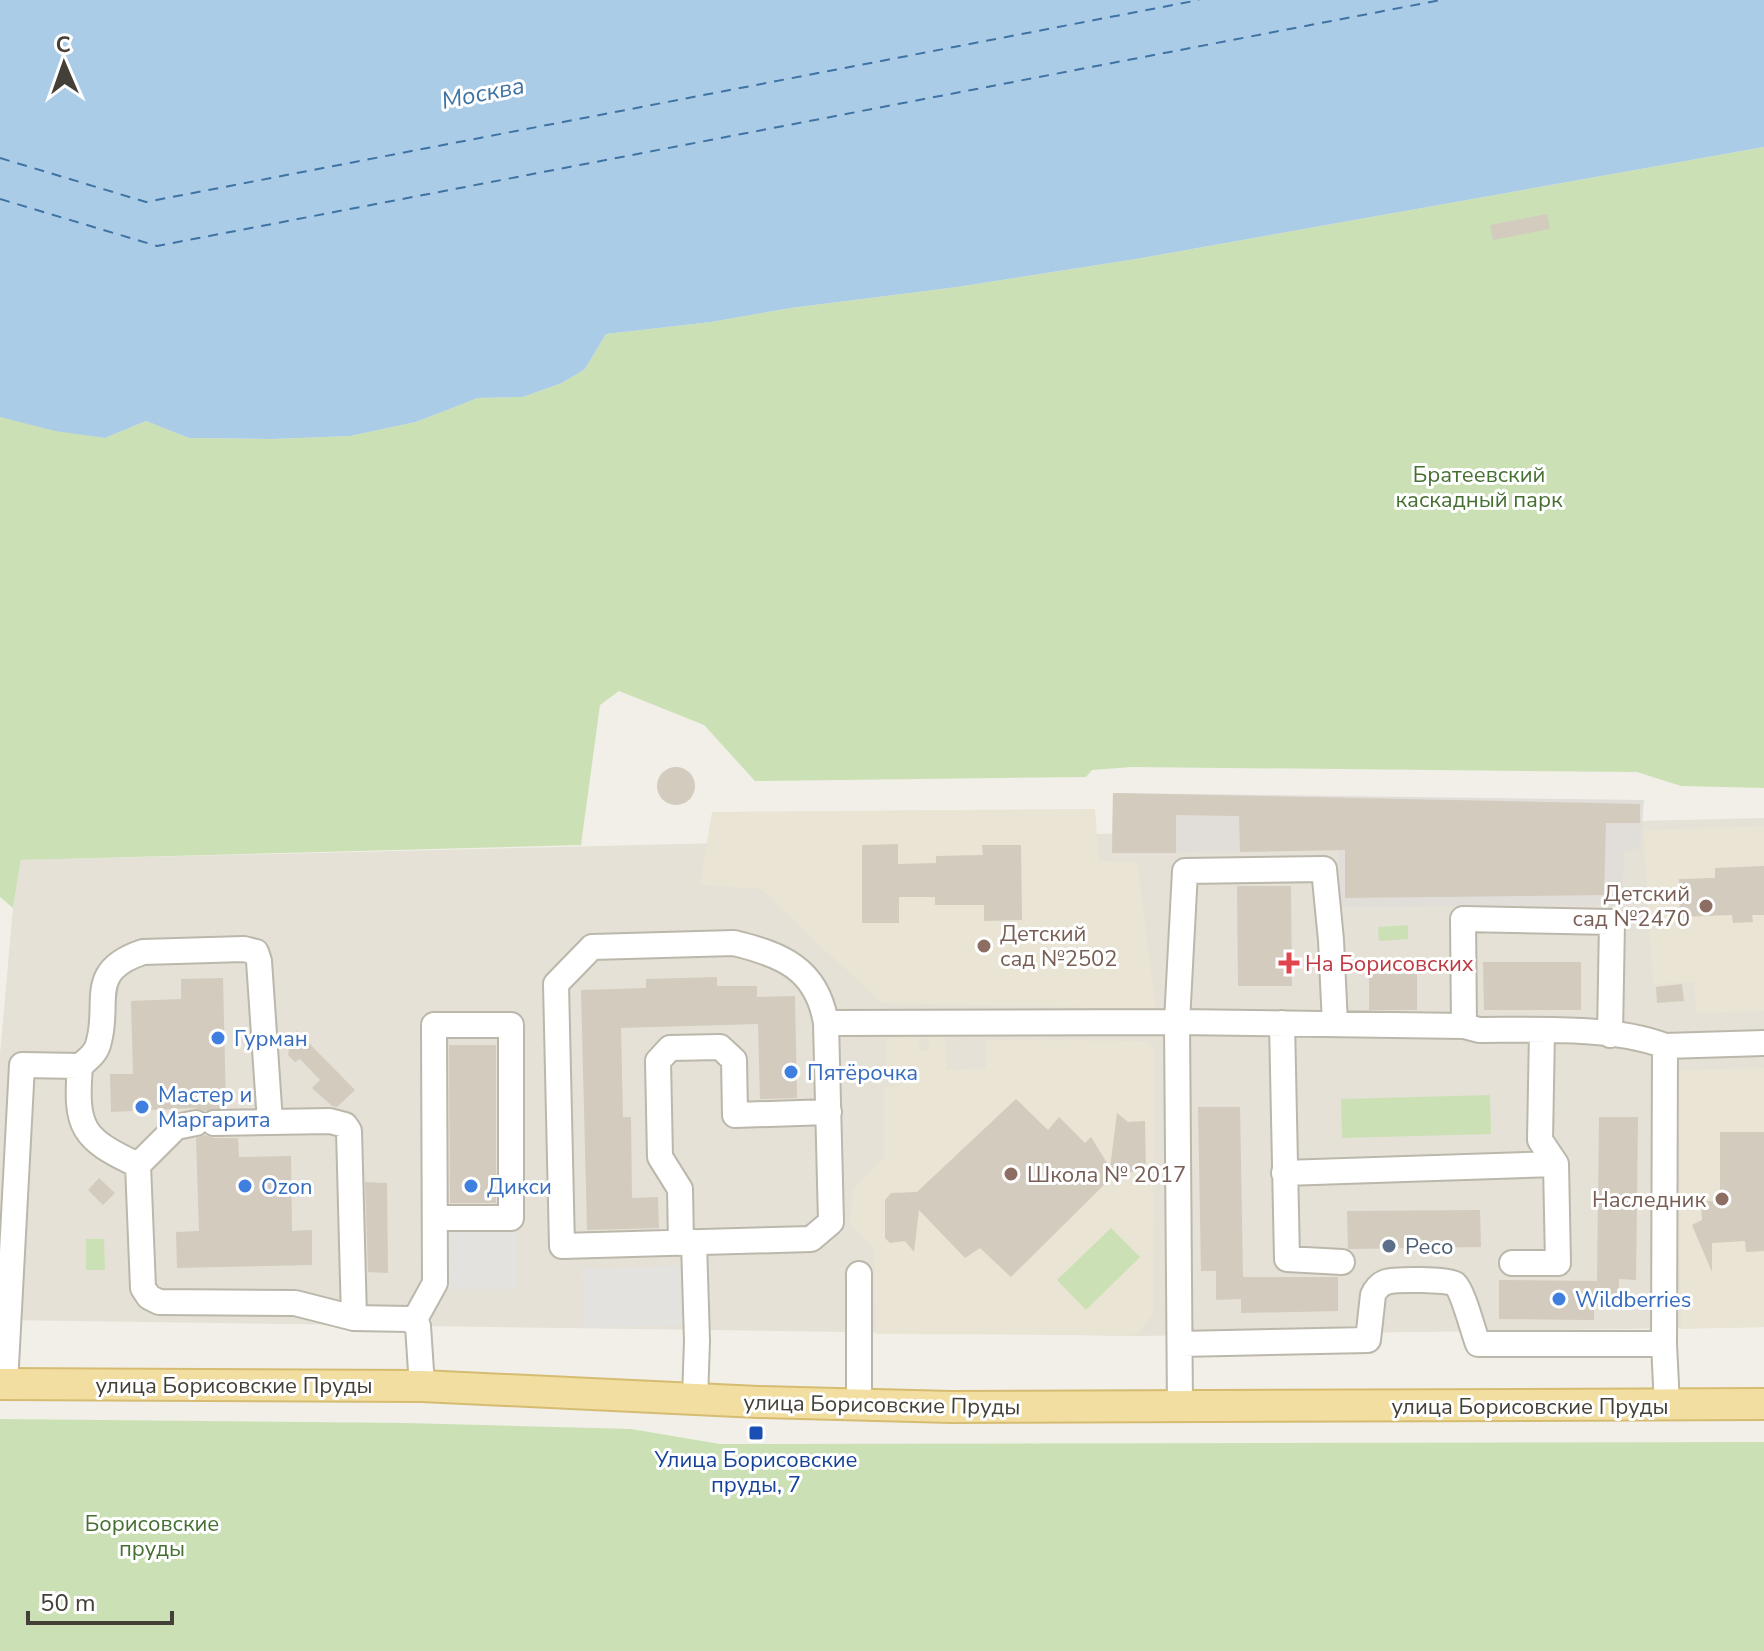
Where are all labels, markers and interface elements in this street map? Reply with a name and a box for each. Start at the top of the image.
north arrow [24,24,104,104]
text: С [55,30,71,60]
water label: Москва [439,69,527,117]
park label: Братеевский каскадный парк [1395,460,1563,515]
place label: Детский сад №2470 [1573,879,1690,934]
marker: Детский сад №2470 [1697,897,1715,915]
place label: Детский сад №2502 [1000,919,1117,974]
marker: Детский сад №2502 [975,937,993,955]
place label: На Борисовских [1305,949,1474,979]
marker: На Борисовских [1280,954,1298,972]
place label: Гурман [234,1024,308,1054]
marker: Гурман [209,1029,227,1047]
place label: Пятёрочка [807,1058,918,1088]
marker: Пятёрочка [782,1063,800,1081]
place label: Мастер и Маргарита [158,1080,271,1135]
marker: Мастер и Маргарита [133,1098,151,1116]
place label: Школа № 2017 [1027,1160,1186,1190]
marker: Школа № 2017 [1002,1165,1020,1183]
place label: Ozon [261,1172,313,1202]
place label: Дикси [487,1172,552,1202]
marker: Ozon [236,1177,254,1195]
marker: Дикси [462,1177,480,1195]
place label: Наследник [1592,1185,1706,1215]
marker: Наследник [1713,1190,1731,1208]
place label: Ресо [1405,1232,1453,1262]
marker: Ресо [1380,1237,1398,1255]
place label: Wildberries [1575,1285,1691,1315]
marker: Wildberries [1550,1290,1568,1308]
street label: улица Борисовские Пруды [95,1371,373,1401]
street label: улица Борисовские Пруды [743,1388,1021,1422]
street label: улица Борисовские Пруды [1391,1392,1669,1422]
marker: Улица Борисовские пруды, 7 [747,1424,765,1442]
place label: Улица Борисовские пруды, 7 [653,1445,858,1500]
park label: Борисовские пруды [85,1509,219,1564]
scale bar [28,1575,172,1625]
text: 50 m [40,1587,96,1619]

